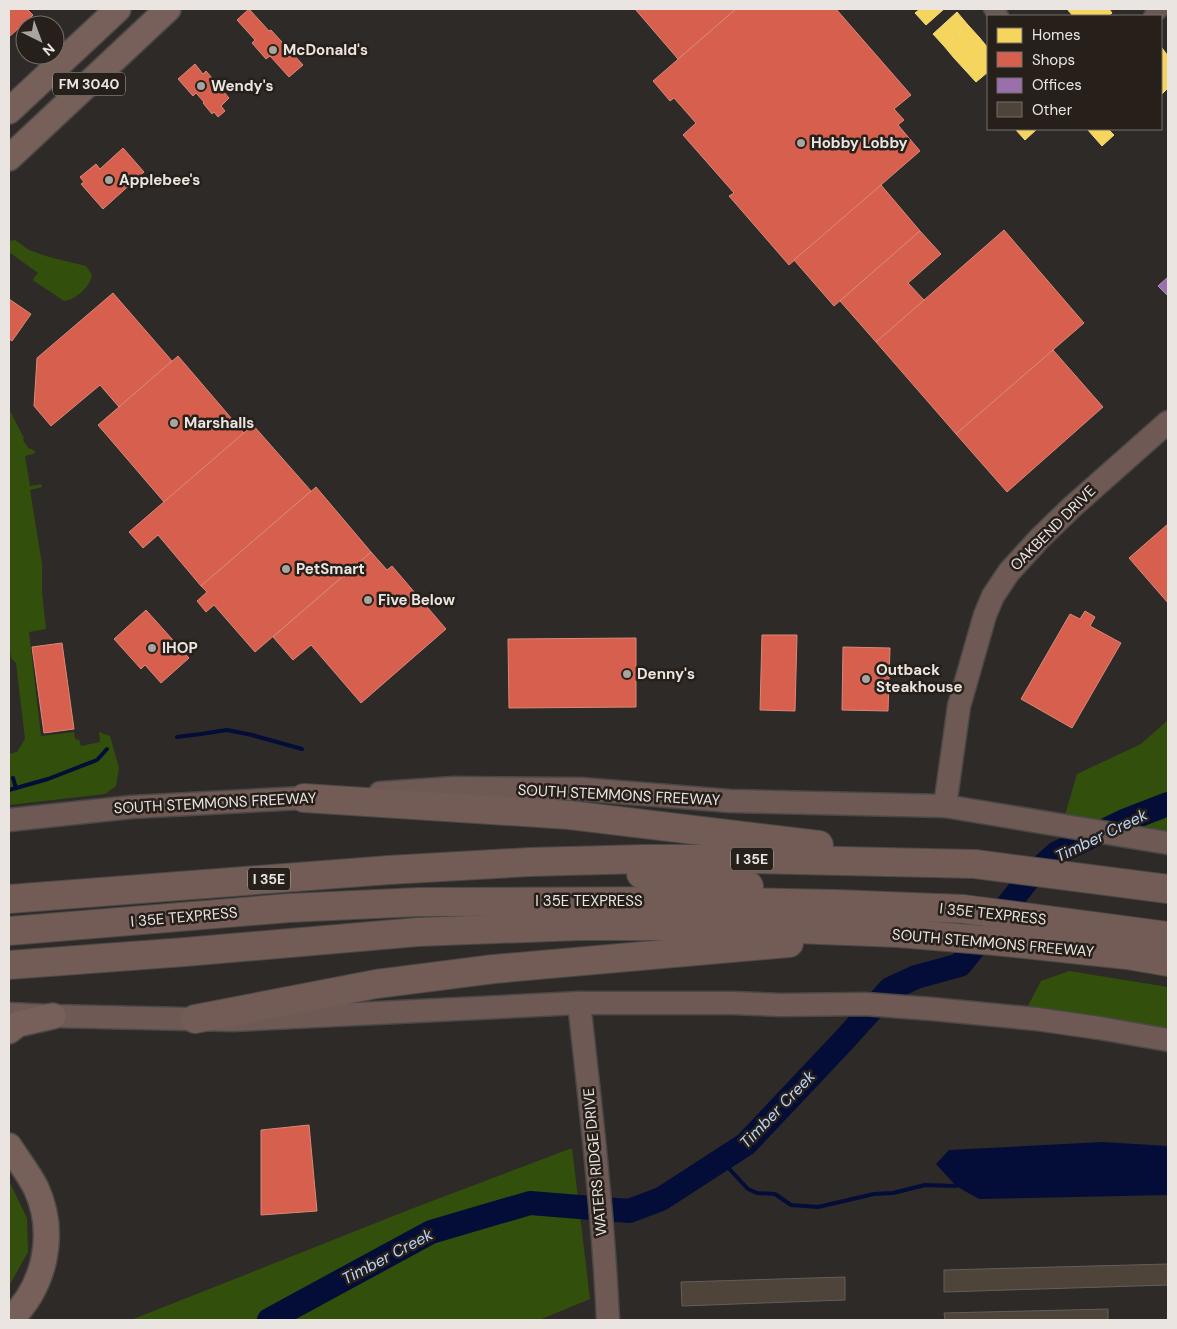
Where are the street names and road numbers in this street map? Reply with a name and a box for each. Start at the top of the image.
road number: FM 3040 [53,72,125,96]
street label: OAKBEND DRIVE [1006,481,1100,575]
street label: SOUTH STEMMONS FREEWAY [517,780,721,810]
street label: SOUTH STEMMONS FREEWAY [113,788,317,818]
road number: I 35E [731,848,773,871]
road number: I 35E [248,868,290,891]
street label: I 35E TEXPRESS [535,891,643,911]
street label: I 35E TEXPRESS [939,898,1048,930]
street label: I 35E TEXPRESS [130,902,239,932]
street label: SOUTH STEMMONS FREEWAY [891,924,1095,962]
street label: WATERS RIDGE DRIVE [579,1087,611,1237]

